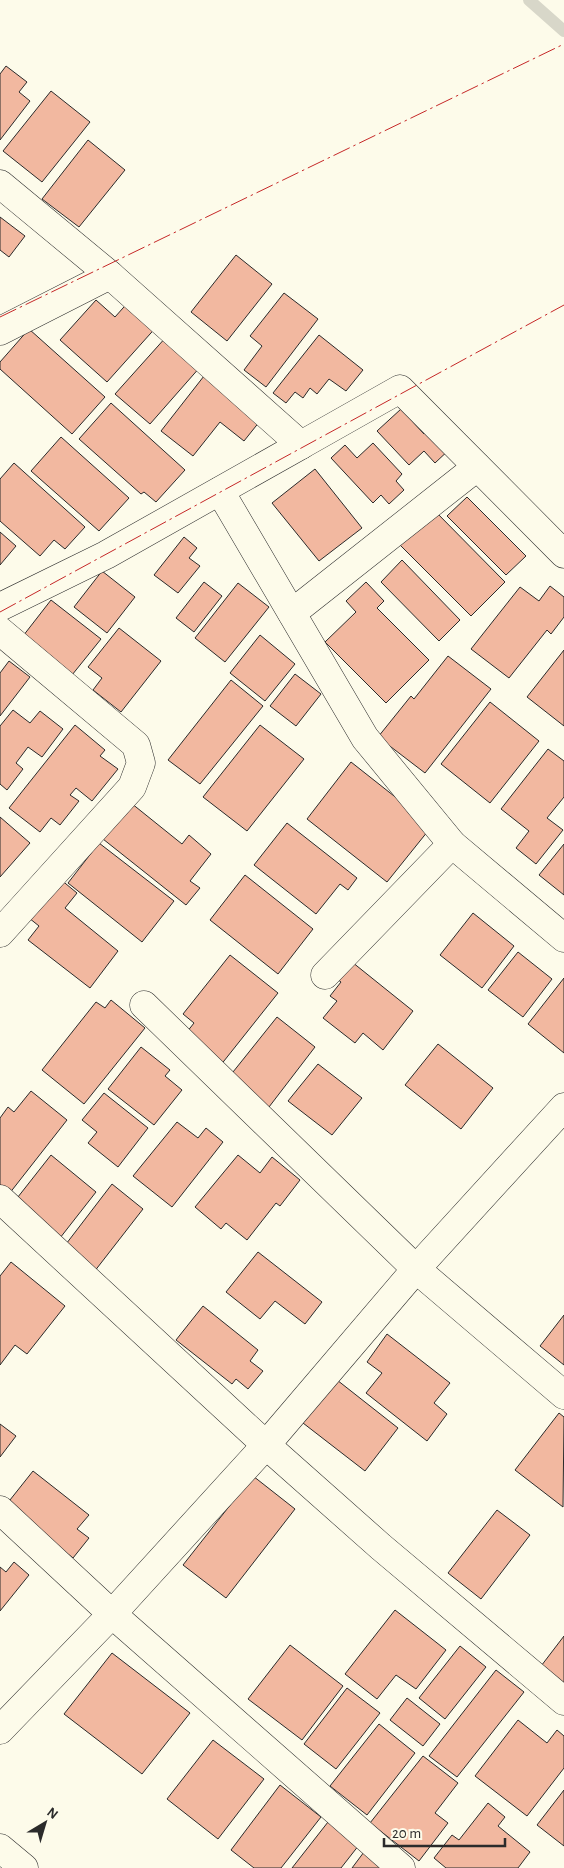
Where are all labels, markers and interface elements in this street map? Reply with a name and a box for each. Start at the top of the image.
north arrow [20,1798,70,1848]
text: N [44,1805,61,1822]
scale bar [384,1816,505,1848]
text: 20 m [392,1826,421,1841]

